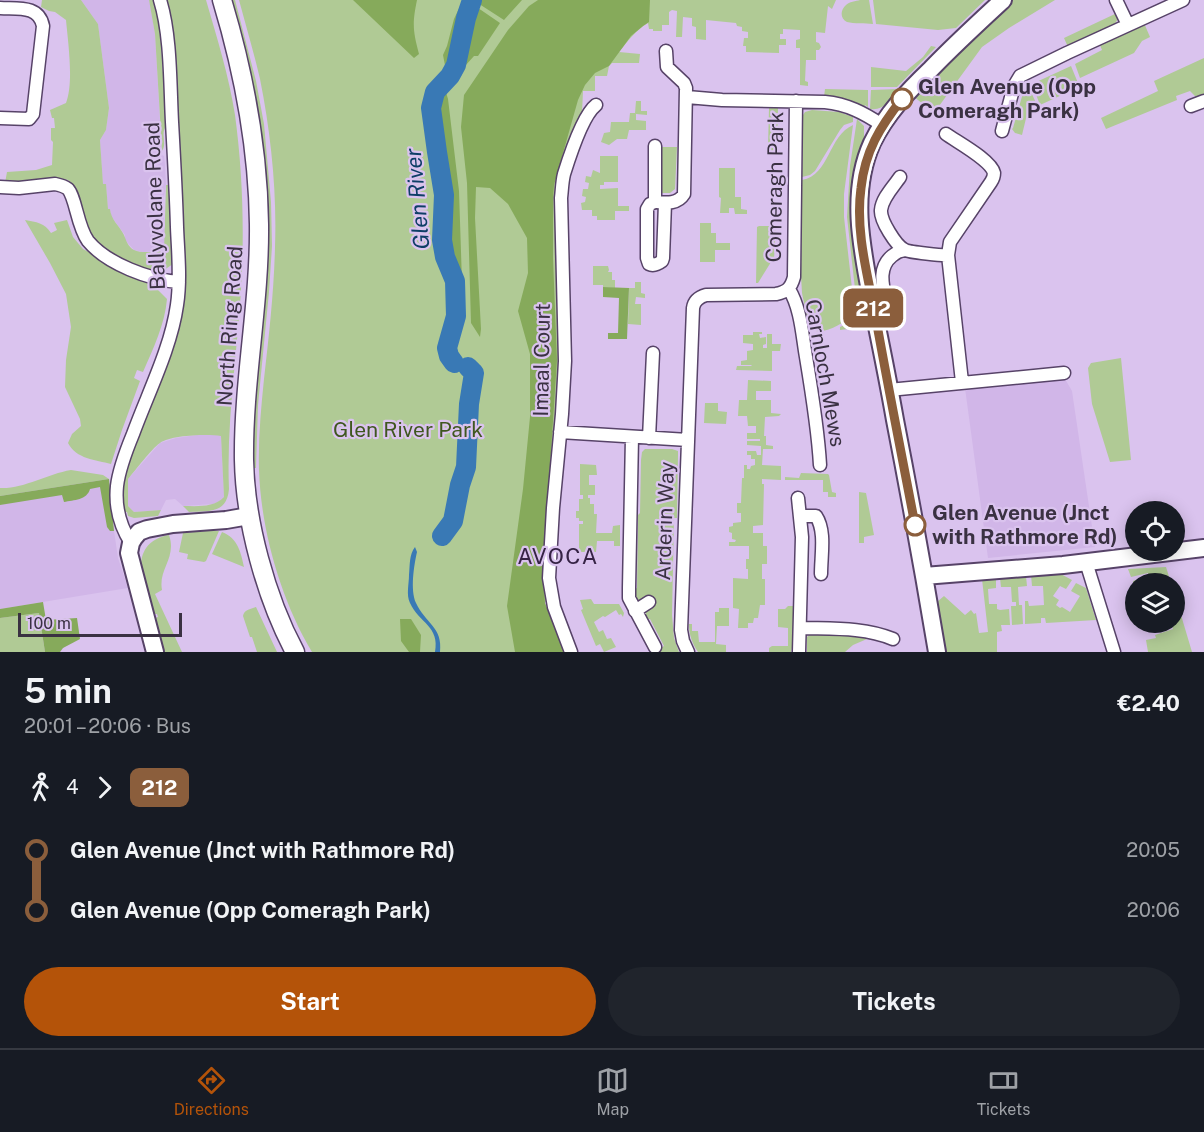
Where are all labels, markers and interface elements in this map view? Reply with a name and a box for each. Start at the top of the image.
place label: Glen Avenue (Opp Comeragh Park) [918,74,1096,123]
marker: Glen Avenue (Opp Comeragh Park) [891,88,913,110]
street label: Comeragh Park [761,111,788,263]
street label: Ballyvolane Road [139,122,170,290]
water label: Glen River [400,147,434,251]
street label: North Ring Road [211,245,248,407]
line badge: 212 [838,288,908,328]
text: 212 [855,296,891,321]
street label: Carnloch Mews [800,297,851,449]
street label: Imaal Court [528,303,555,417]
park label: Glen River Park [333,417,483,442]
street label: Arderin Way [650,461,679,581]
place label: Glen Avenue (Jnct with Rathmore Rd) [932,500,1118,549]
map controls [1125,501,1185,633]
button: locate [1125,501,1185,561]
marker: Glen Avenue (Jnct with Rathmore Rd) [904,514,926,536]
district label: AVOCA [517,543,599,569]
button: layers [1125,573,1185,633]
scale bar [18,610,182,638]
text: 100 m [27,614,71,633]
text: 5 min [24,672,112,710]
text: €2.40 [1117,690,1180,716]
text: 20:01 – 20:06 · Bus [24,714,191,738]
icon: walk [24,771,57,804]
icon: forward [88,771,121,804]
text: 4 [66,775,79,799]
text: 212 [142,775,177,800]
text: Glen Avenue (Jnct with Rathmore Rd) [70,837,455,863]
text: 20:05 [1126,838,1180,862]
text: Glen Avenue (Opp Comeragh Park) [70,897,431,923]
text: 20:06 [1127,898,1180,922]
button: Start [24,967,596,1036]
button: Tickets [608,967,1180,1036]
tab: Directions [174,1064,249,1119]
tab: Map [596,1064,629,1119]
tab: Tickets [977,1064,1030,1119]

